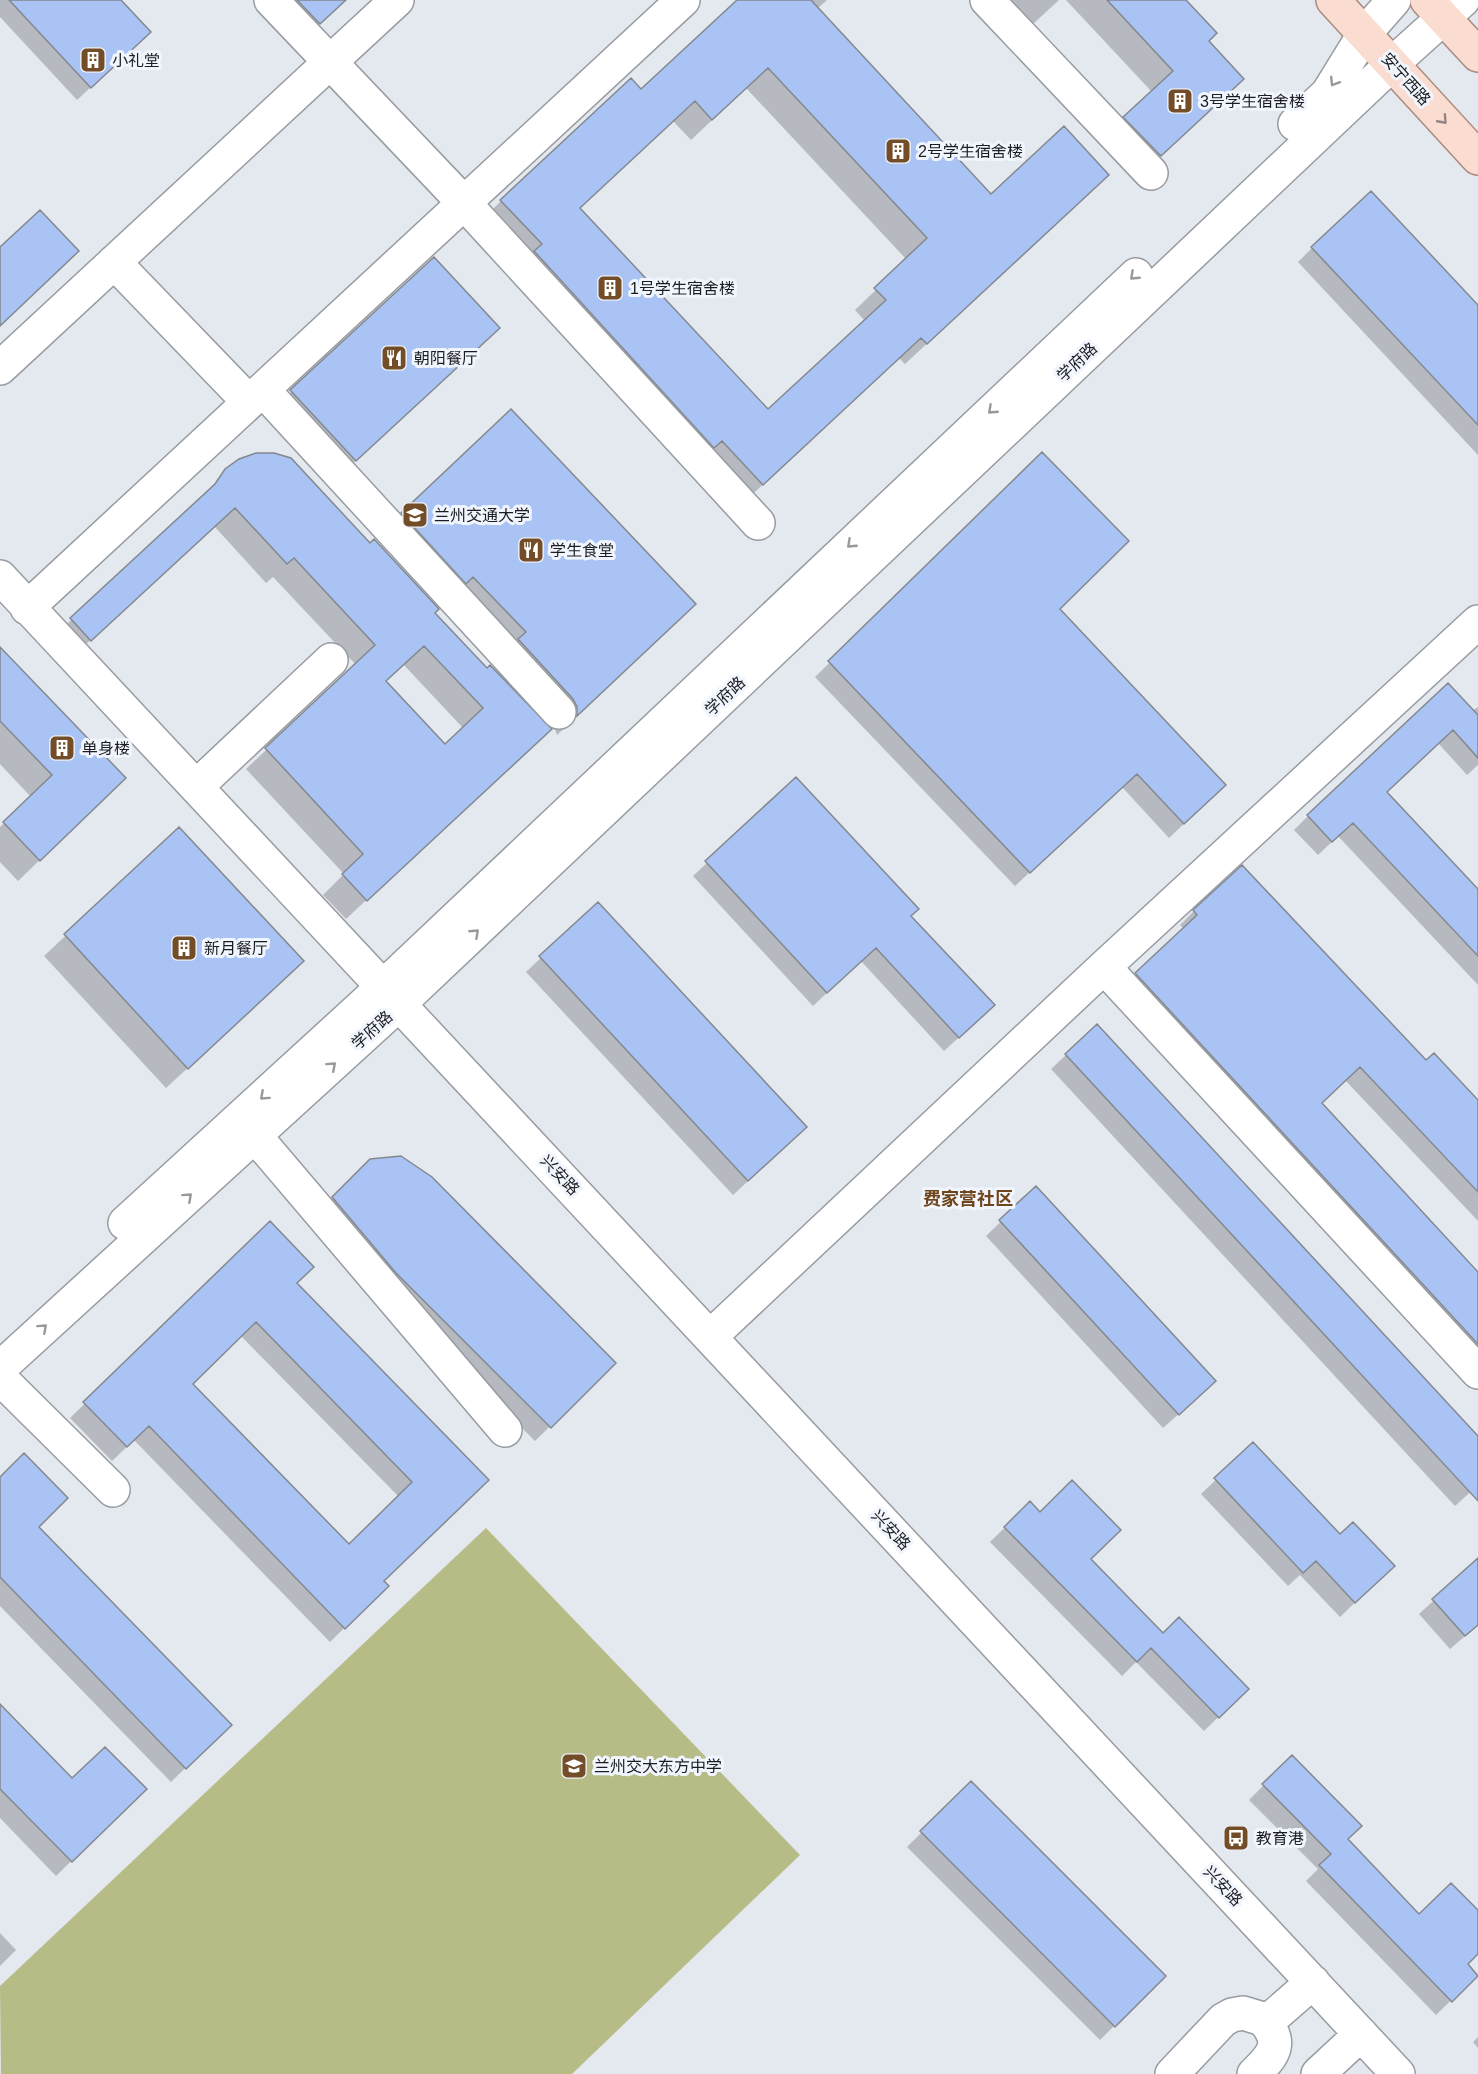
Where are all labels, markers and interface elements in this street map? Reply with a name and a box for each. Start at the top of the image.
building icon: 小礼堂 [78,45,108,75]
street label: 安宁西路 [1378,50,1434,108]
place label: 小礼堂 [112,52,160,69]
one-way arrow [1329,76,1341,86]
building icon: 3号学生宿舍楼 [1165,86,1195,116]
place label: 3号学生宿舍楼 [1200,93,1305,110]
one-way arrow [1436,113,1447,124]
building icon: 2号学生宿舍楼 [883,136,913,166]
place label: 2号学生宿舍楼 [918,143,1023,160]
one-way arrow [1130,269,1140,280]
building icon: 1号学生宿舍楼 [595,273,625,303]
place label: 1号学生宿舍楼 [630,280,735,297]
street label: 学府路 [1054,339,1100,385]
restaurant icon: 朝阳餐厅 [379,343,409,373]
place label: 朝阳餐厅 [414,350,478,367]
one-way arrow [989,403,1000,414]
school or university icon: 兰州交通大学 [400,500,430,530]
place label: 兰州交通大学 [434,507,530,524]
restaurant icon: 学生食堂 [516,535,546,565]
one-way arrow [847,537,858,548]
place label: 学生食堂 [550,542,614,559]
street label: 学府路 [702,673,748,719]
building icon: 单身楼 [47,733,77,763]
place label: 单身楼 [82,740,130,757]
one-way arrow [468,929,478,940]
building icon: 新月餐厅 [169,933,199,963]
place label: 新月餐厅 [204,940,268,957]
street label: 学府路 [348,1008,396,1052]
one-way arrow [325,1062,336,1073]
one-way arrow [260,1089,271,1100]
street label: 兴安路 [537,1152,583,1198]
district label: 费家营社区 [923,1189,1013,1209]
one-way arrow [181,1193,191,1204]
one-way arrow [37,1324,47,1335]
street label: 兴安路 [868,1507,914,1553]
school or university icon: 兰州交大东方中学 [559,1751,589,1781]
place label: 兰州交大东方中学 [594,1758,722,1775]
bus stop icon: 教育港 [1221,1823,1251,1853]
place label: 教育港 [1256,1830,1304,1847]
street label: 兴安路 [1200,1863,1246,1909]

